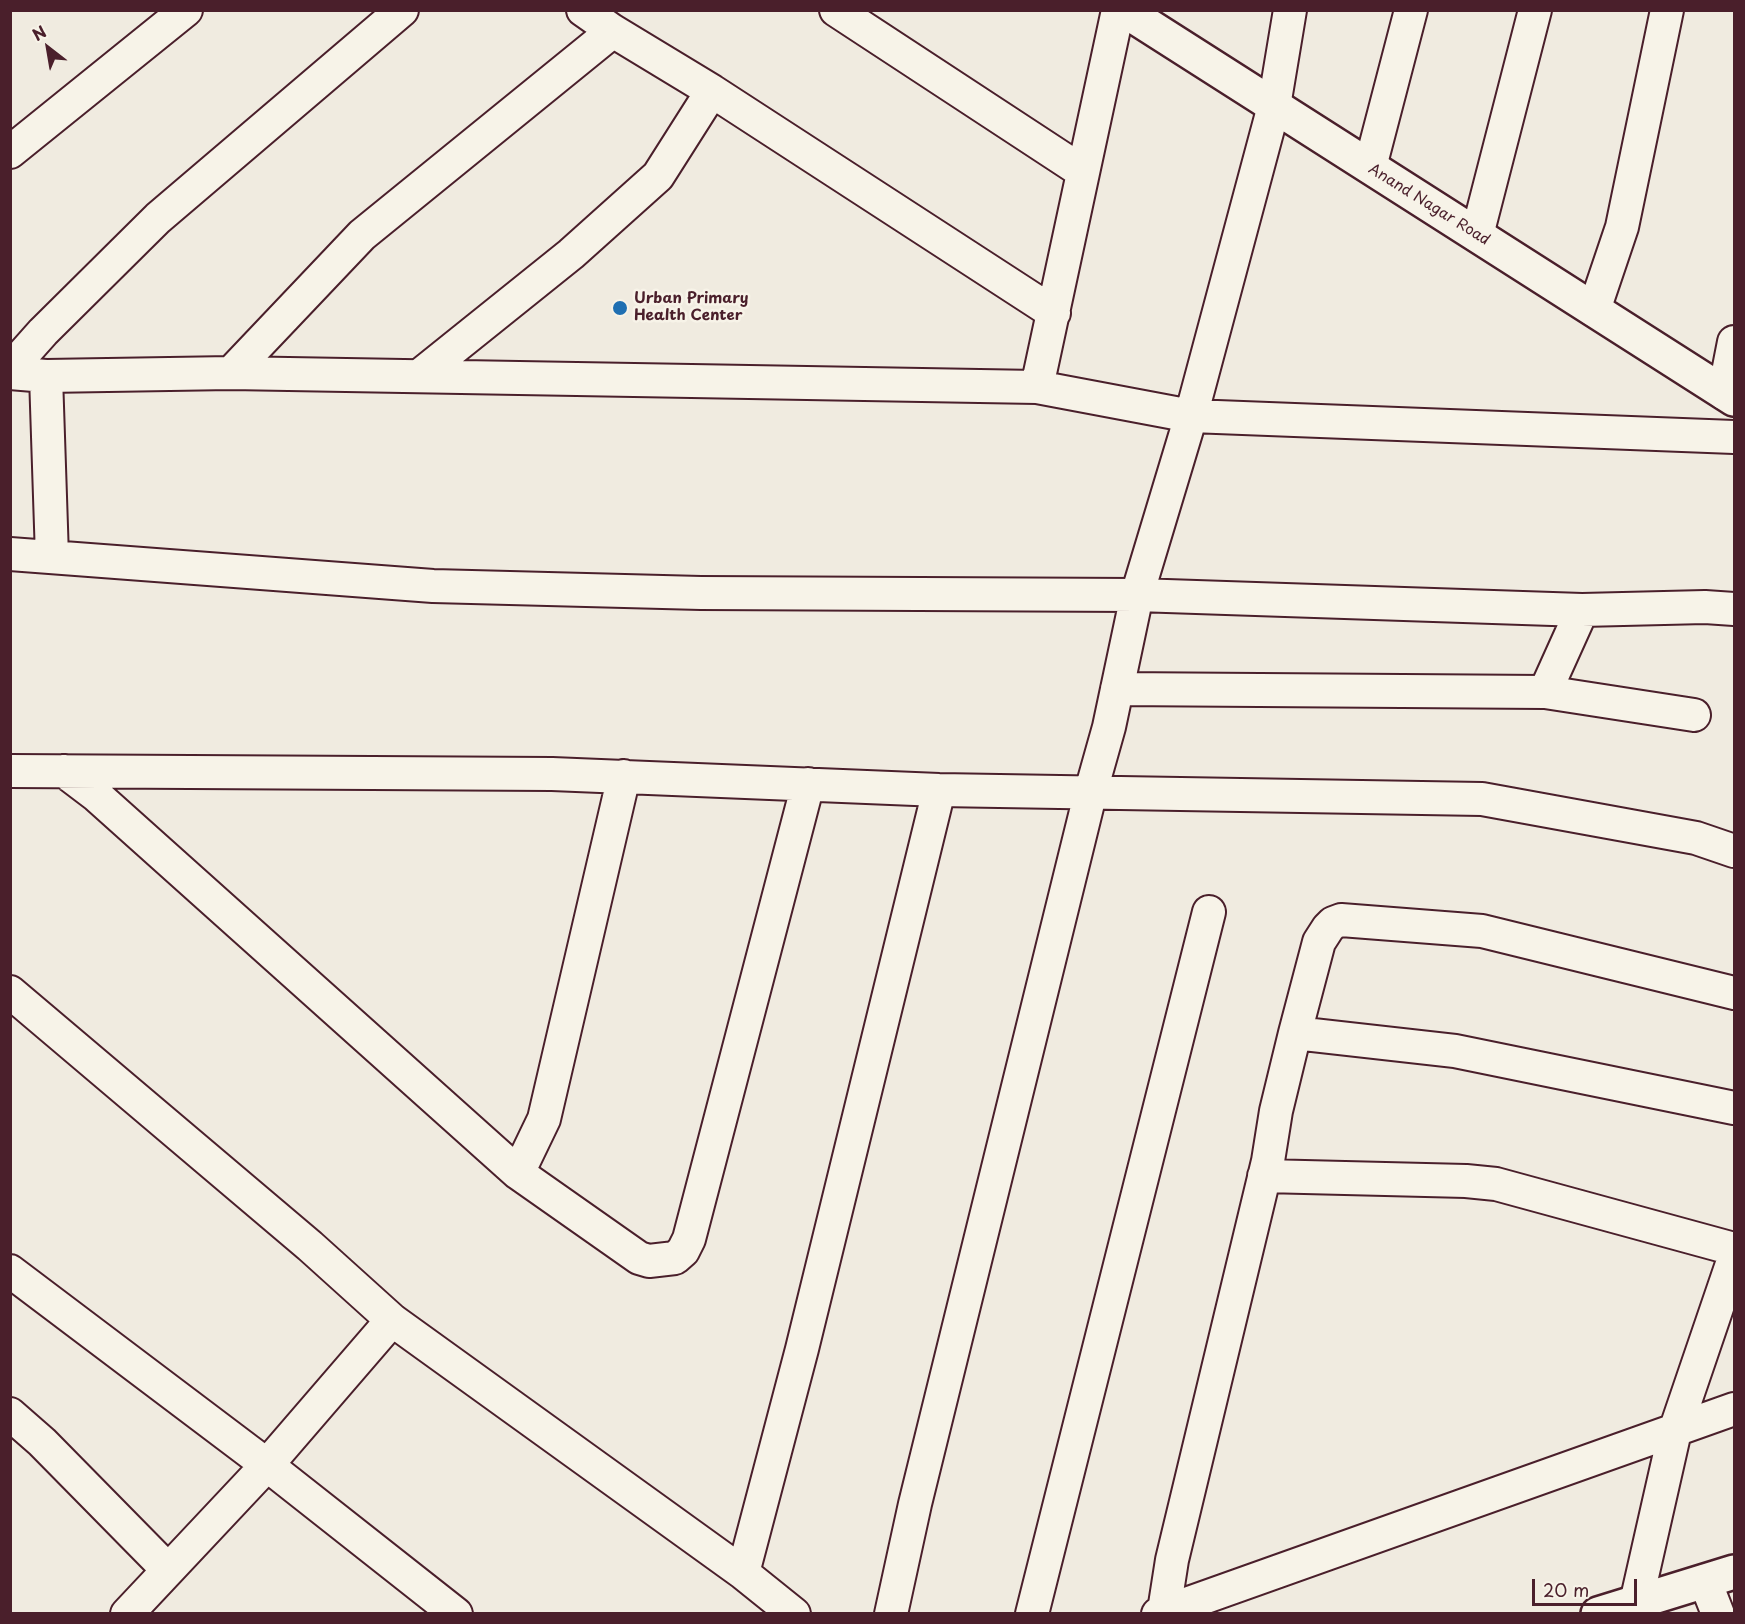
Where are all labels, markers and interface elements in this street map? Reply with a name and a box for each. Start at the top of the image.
north arrow [18,18,78,78]
text: N [27,19,50,46]
street label: Anand Nagar Road [1365,160,1493,250]
place label: Urban Primary Health Center [634,290,749,325]
marker: Urban Primary Health Center [611,299,629,317]
scale bar [1535,1567,1640,1605]
text: 20 m [1543,1576,1589,1603]

